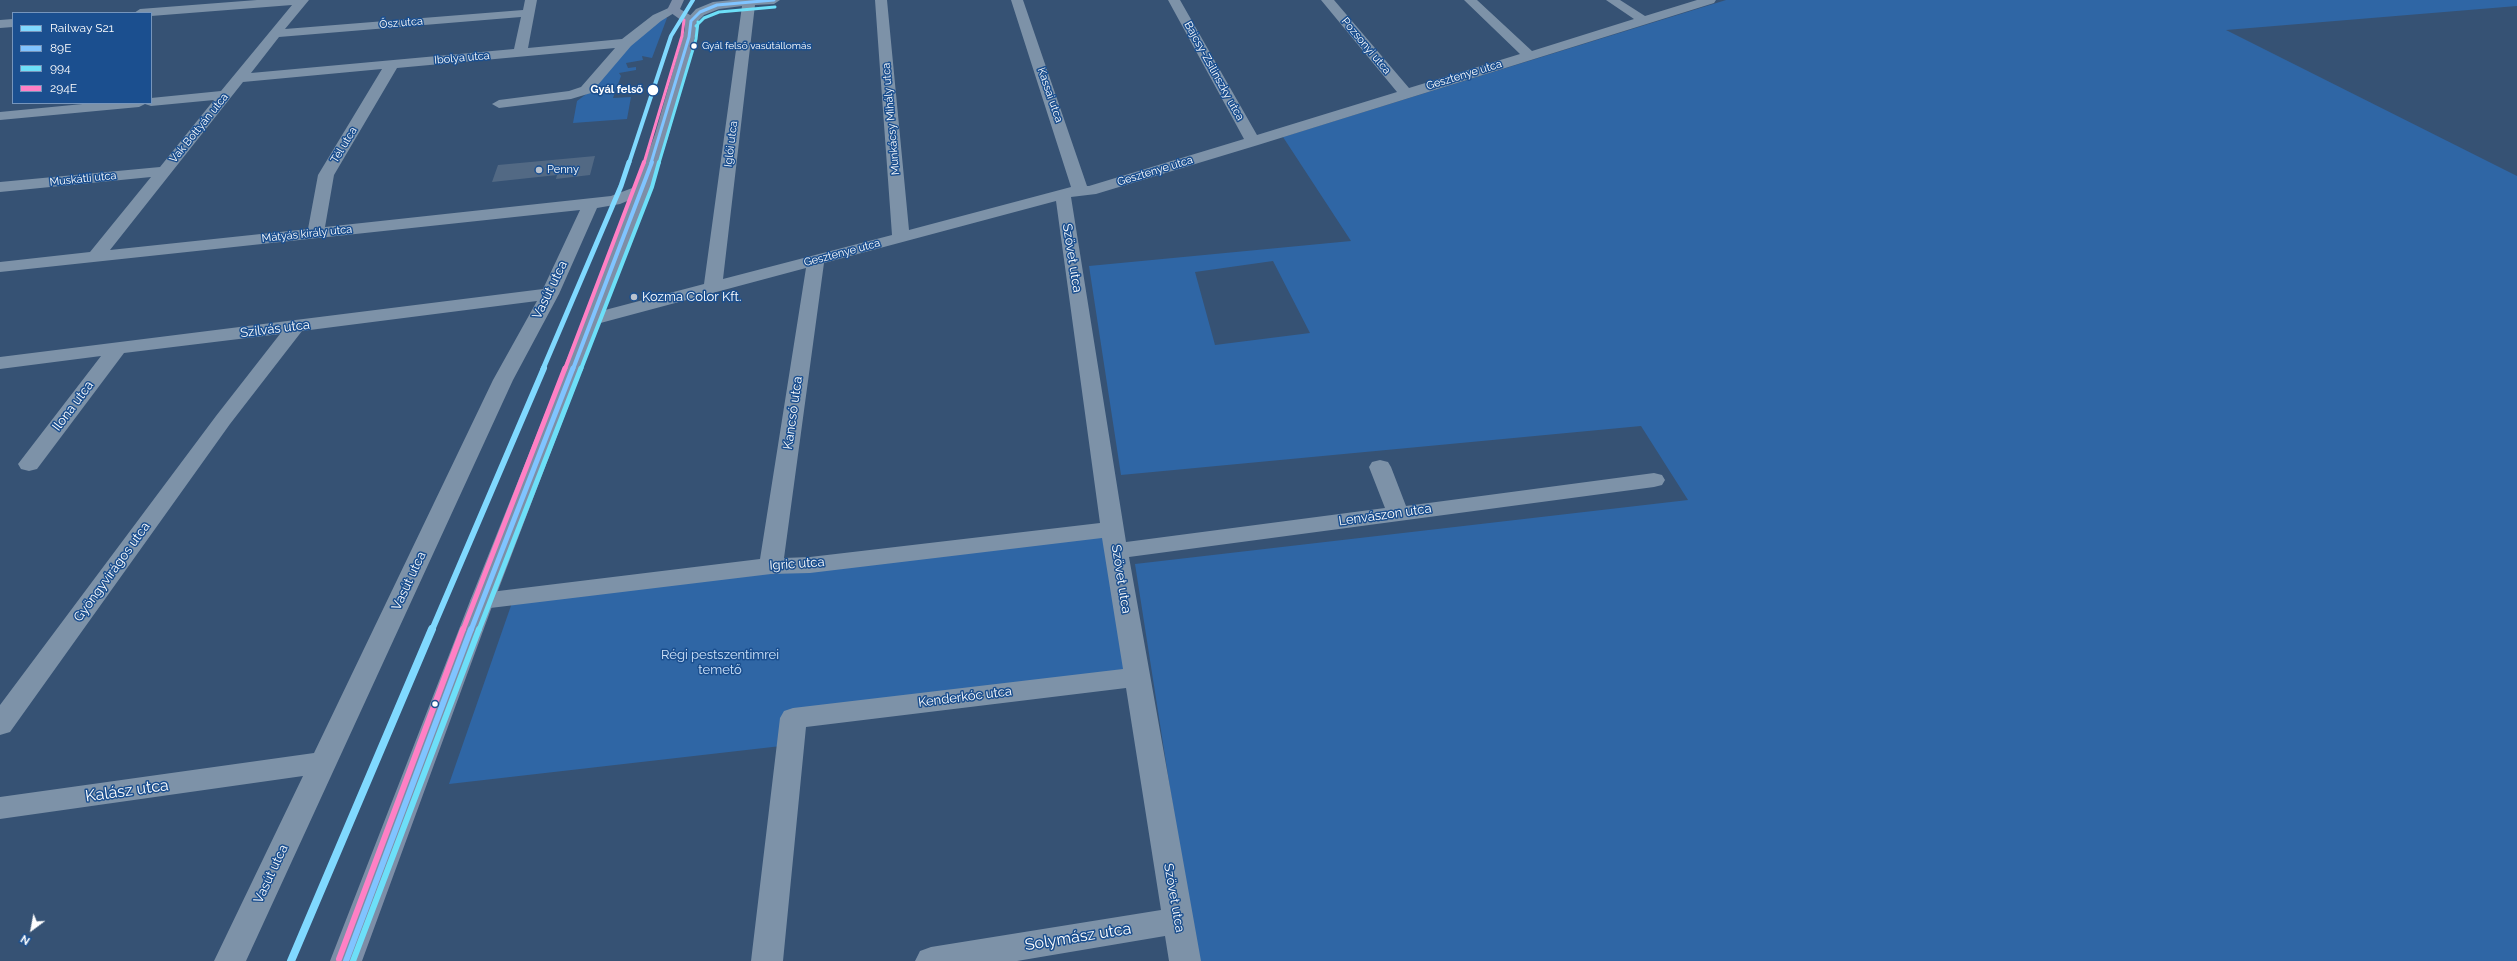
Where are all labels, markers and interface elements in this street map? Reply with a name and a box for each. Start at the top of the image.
legend [12,12,152,104]
street label: Ősz utca [379,15,423,31]
street label: Pozsonyi utca [1338,15,1394,77]
street label: Bajcsy-Zsilinszky utca [1181,19,1247,123]
text: Railway S21 [50,21,114,35]
place label: Gyál felső vasútállomás [702,40,811,52]
text: 89E [50,41,71,55]
marker: Gyál felső vasútállomás [689,41,699,51]
street label: Ibolya utca [434,49,490,67]
street label: Gesztenye utca [1424,57,1504,93]
text: 994 [50,61,71,75]
street label: Munkácsy Mihály utca [880,62,902,176]
street label: Kassai utca [1034,66,1066,124]
text: 294E [50,81,77,95]
place label: Gyál felső [591,83,643,97]
marker: Gyál felső [646,83,660,97]
street label: Vak Bottyán utca [167,90,231,166]
street label: Iglói utca [722,120,740,168]
street label: Tél utca [328,125,360,165]
street label: Gesztenye utca [1115,153,1195,189]
place label: Penny [547,163,579,177]
marker: Penny [534,165,544,175]
street label: Muskátli utca [49,169,117,189]
street label: Szövet utca [1059,222,1085,294]
street label: Mátyás király utca [261,223,353,245]
street label: Gesztenye utca [802,236,882,270]
street label: Vasút utca [529,258,571,322]
place label: Kozma Color Kft. [642,289,741,305]
marker: Kozma Color Kft. [629,292,639,302]
street label: Szilvás utca [239,317,311,341]
street label: Kancsó utca [780,375,806,451]
street label: Ilona utca [49,378,97,434]
street label: Lenvászon utca [1338,501,1432,529]
street label: Gyöngyvirágos utca [71,519,153,625]
street label: Szövet utca [1108,543,1134,615]
street label: Vasút utca [389,549,429,613]
street label: Igric utca [769,554,825,574]
park label: Régi pestszentimrei temető [661,647,779,678]
street label: Kenderkóc utca [917,684,1013,710]
unlabelled marker [430,699,440,709]
street label: Kalász utca [84,776,170,806]
street label: Vasút utca [251,842,291,906]
street label: Szövet utca [1160,862,1188,934]
north arrow [12,909,52,949]
street label: Solymász utca [1023,919,1133,955]
text: N [18,932,32,947]

